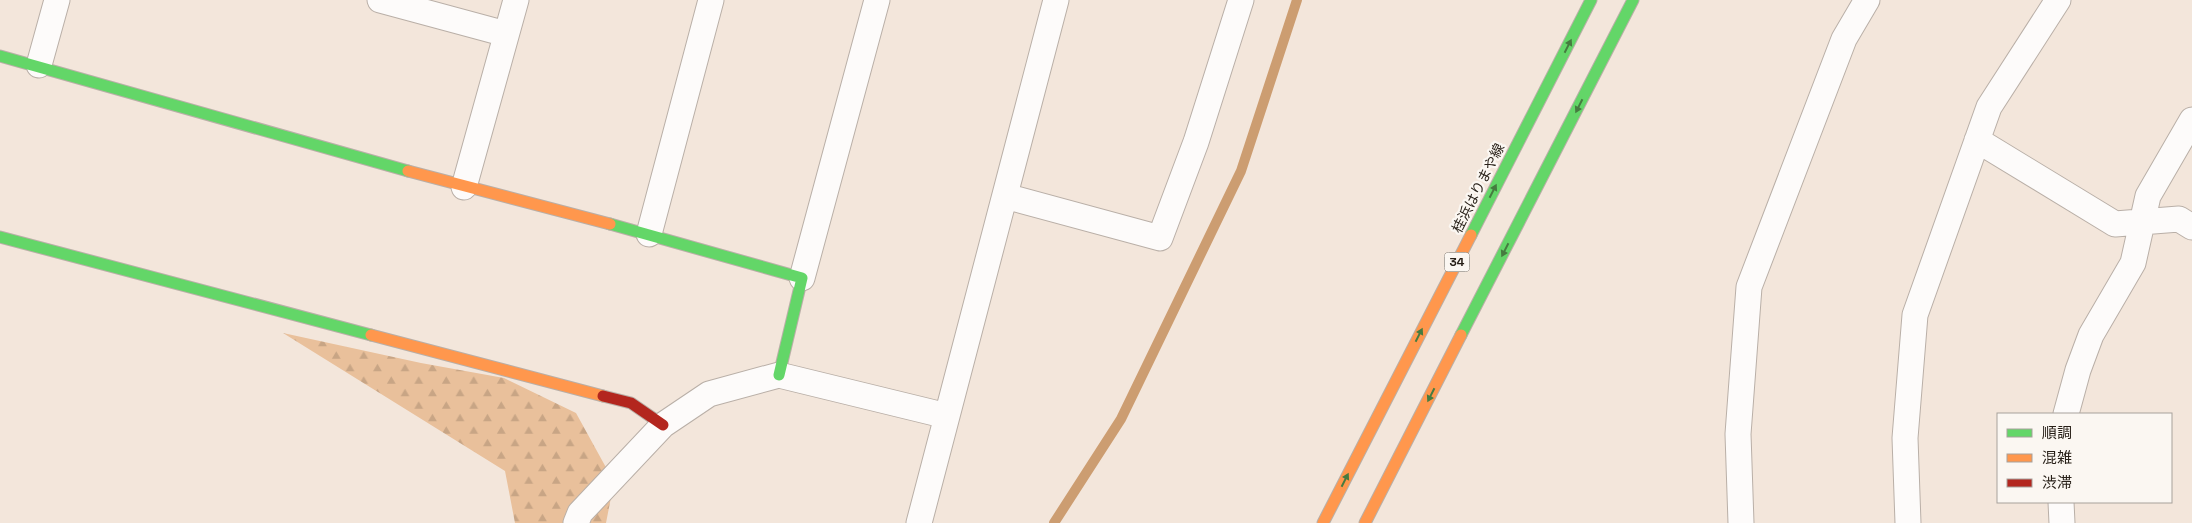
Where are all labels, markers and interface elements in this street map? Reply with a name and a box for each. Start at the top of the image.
one-way arrow [1564,39,1572,53]
one-way arrow [1575,98,1583,113]
street label: 桂浜はりまや線 [1448,140,1508,236]
one-way arrow [1489,183,1497,198]
one-way arrow [1501,243,1509,257]
road number: 34 [1444,252,1470,272]
one-way arrow [1415,328,1423,342]
one-way arrow [1427,388,1435,402]
legend [1997,413,2172,503]
text: 順調 [2042,423,2072,442]
text: 混雑 [2042,448,2072,467]
one-way arrow [1341,472,1349,487]
text: 渋滞 [2042,473,2072,492]

